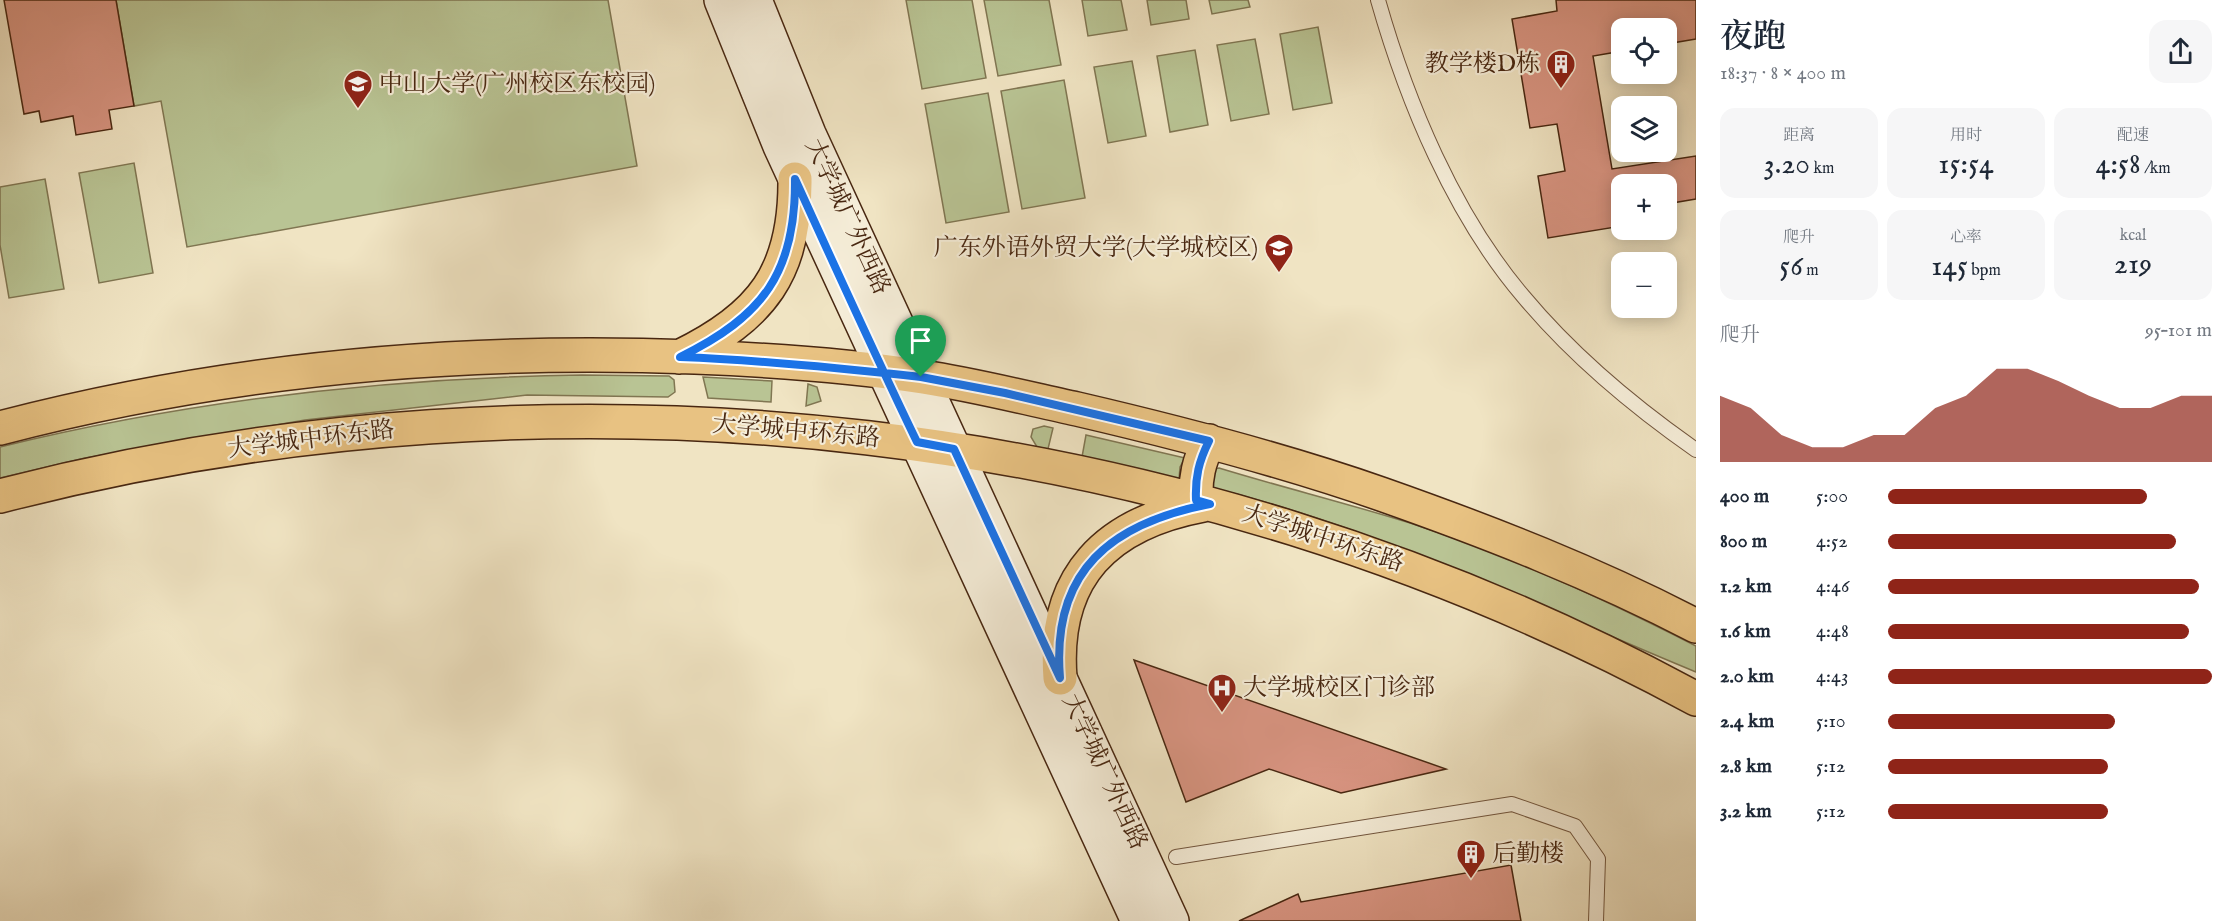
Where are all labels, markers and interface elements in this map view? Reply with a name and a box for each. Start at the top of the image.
text: 夜跑 [1720,17,1786,59]
map controls [1611,18,1677,318]
button: locate [1611,18,1677,84]
button: share [2149,20,2212,83]
building icon: 教学楼D栋 [1545,48,1577,90]
place label: 教学楼D栋 [1425,49,1540,80]
text: 18:37 · 8 × 400 m [1720,61,1846,86]
school or university icon: 中山大学(广州校区东校园) [342,68,374,110]
place label: 中山大学(广州校区东校园) [379,69,655,100]
button: layers [1611,96,1677,162]
text: 距离 [1783,126,1815,146]
text: 用时 [1950,126,1982,146]
text: 配速 [2117,126,2149,146]
street label: 大学城广外西路 [797,134,897,300]
text: 3.20 [1764,146,1810,184]
text: 15:54 [1938,146,1994,184]
text: 4:58 [2095,146,2141,184]
text: km [1810,159,1834,179]
text: /km [2141,159,2171,179]
button: + [1611,174,1677,240]
text: kcal [2120,226,2146,246]
text: 爬升 [1783,228,1815,248]
text: 心率 [1950,228,1982,248]
school or university icon: 广东外语外贸大学(大学城校区) [1263,232,1295,274]
place label: 广东外语外贸大学(大学城校区) [934,233,1258,264]
text: 219 [2114,246,2152,284]
text: 56 [1779,248,1803,286]
text: 145 [1931,248,1968,286]
button: − [1611,252,1677,318]
text: m [1803,261,1819,281]
text: bpm [1968,261,2001,281]
pin [895,315,946,377]
text: 95–101 m [2145,318,2212,343]
text: 爬升 [1720,323,1760,348]
icon: arrive [904,324,937,357]
street label: 大学城中环东路 [711,409,881,455]
street label: 大学城中环东路 [226,414,396,466]
text: 400 m [1720,484,1769,509]
text: 5:00 [1816,484,1848,509]
street label: 大学城中环东路 [1238,498,1408,580]
text: 800 m [1720,529,1767,554]
text: 4:52 [1816,529,1848,554]
text: 1.2 km [1720,574,1772,599]
text: 4:46 [1816,574,1849,599]
text: 1.6 km [1720,619,1771,644]
text: 4:48 [1816,619,1849,644]
text: 2.0 km [1720,664,1774,689]
text: 4:43 [1816,664,1848,689]
hospital icon: 大学城校区门诊部 [1206,672,1238,714]
place label: 大学城校区门诊部 [1243,673,1435,704]
street label: 大学城广外西路 [1054,689,1154,855]
text: 2.4 km [1720,709,1774,734]
text: 5:10 [1816,709,1846,734]
text: 2.8 km [1720,754,1772,779]
text: 5:12 [1816,754,1845,779]
text: 3.2 km [1720,799,1772,824]
text: 5:12 [1816,799,1845,824]
building icon: 后勤楼 [1455,838,1487,880]
place label: 后勤楼 [1492,839,1564,870]

